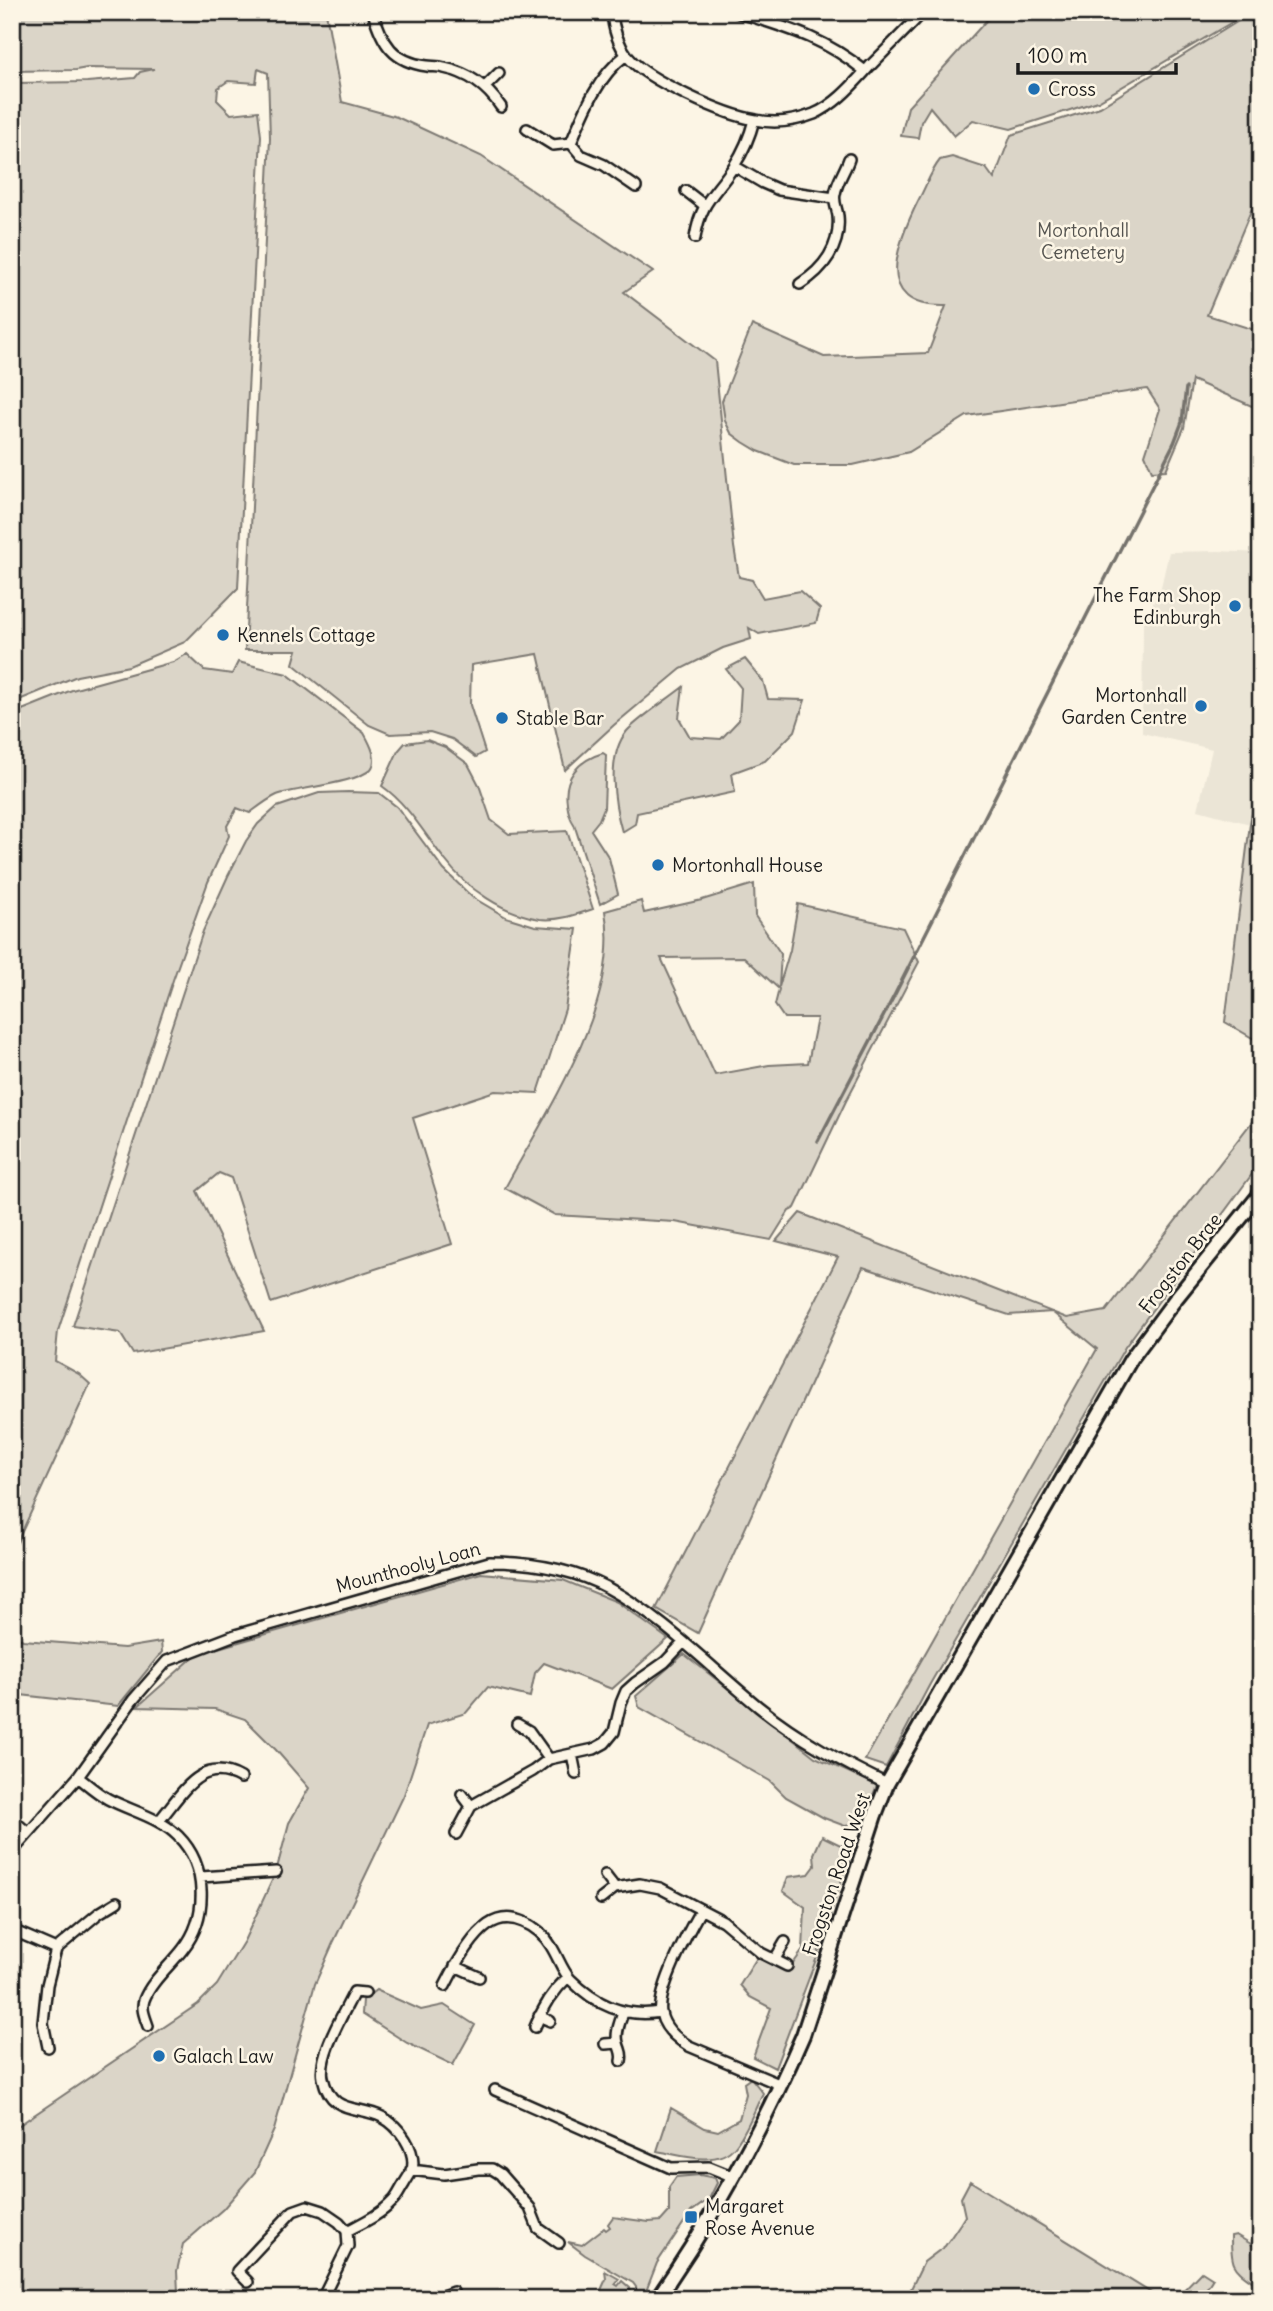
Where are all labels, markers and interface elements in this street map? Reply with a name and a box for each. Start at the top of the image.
scale bar [1018,32,1175,76]
text: 100 m [1028,42,1087,69]
place label: Cross [1048,77,1096,101]
marker: Cross [1026,81,1042,97]
park label: Mortonhall Cemetery [1037,218,1129,264]
place label: The Farm Shop Edinburgh [1093,583,1221,629]
marker: The Farm Shop Edinburgh [1227,598,1243,614]
place label: Kennels Cottage [237,623,375,647]
marker: Kennels Cottage [215,627,231,643]
place label: Mortonhall Garden Centre [1061,683,1187,729]
marker: Mortonhall Garden Centre [1193,698,1209,714]
place label: Stable Bar [516,706,604,730]
marker: Stable Bar [494,710,510,726]
place label: Mortonhall House [672,853,823,877]
marker: Mortonhall House [650,857,666,873]
street label: Frogston Brae [1133,1208,1227,1318]
street label: Mounthooly Loan [333,1536,483,1598]
street label: Frogston Road West [797,1789,875,1959]
place label: Galach Law [173,2044,274,2068]
marker: Galach Law [151,2048,167,2064]
place label: Margaret Rose Avenue [705,2194,815,2240]
marker: Margaret Rose Avenue [683,2209,699,2225]

